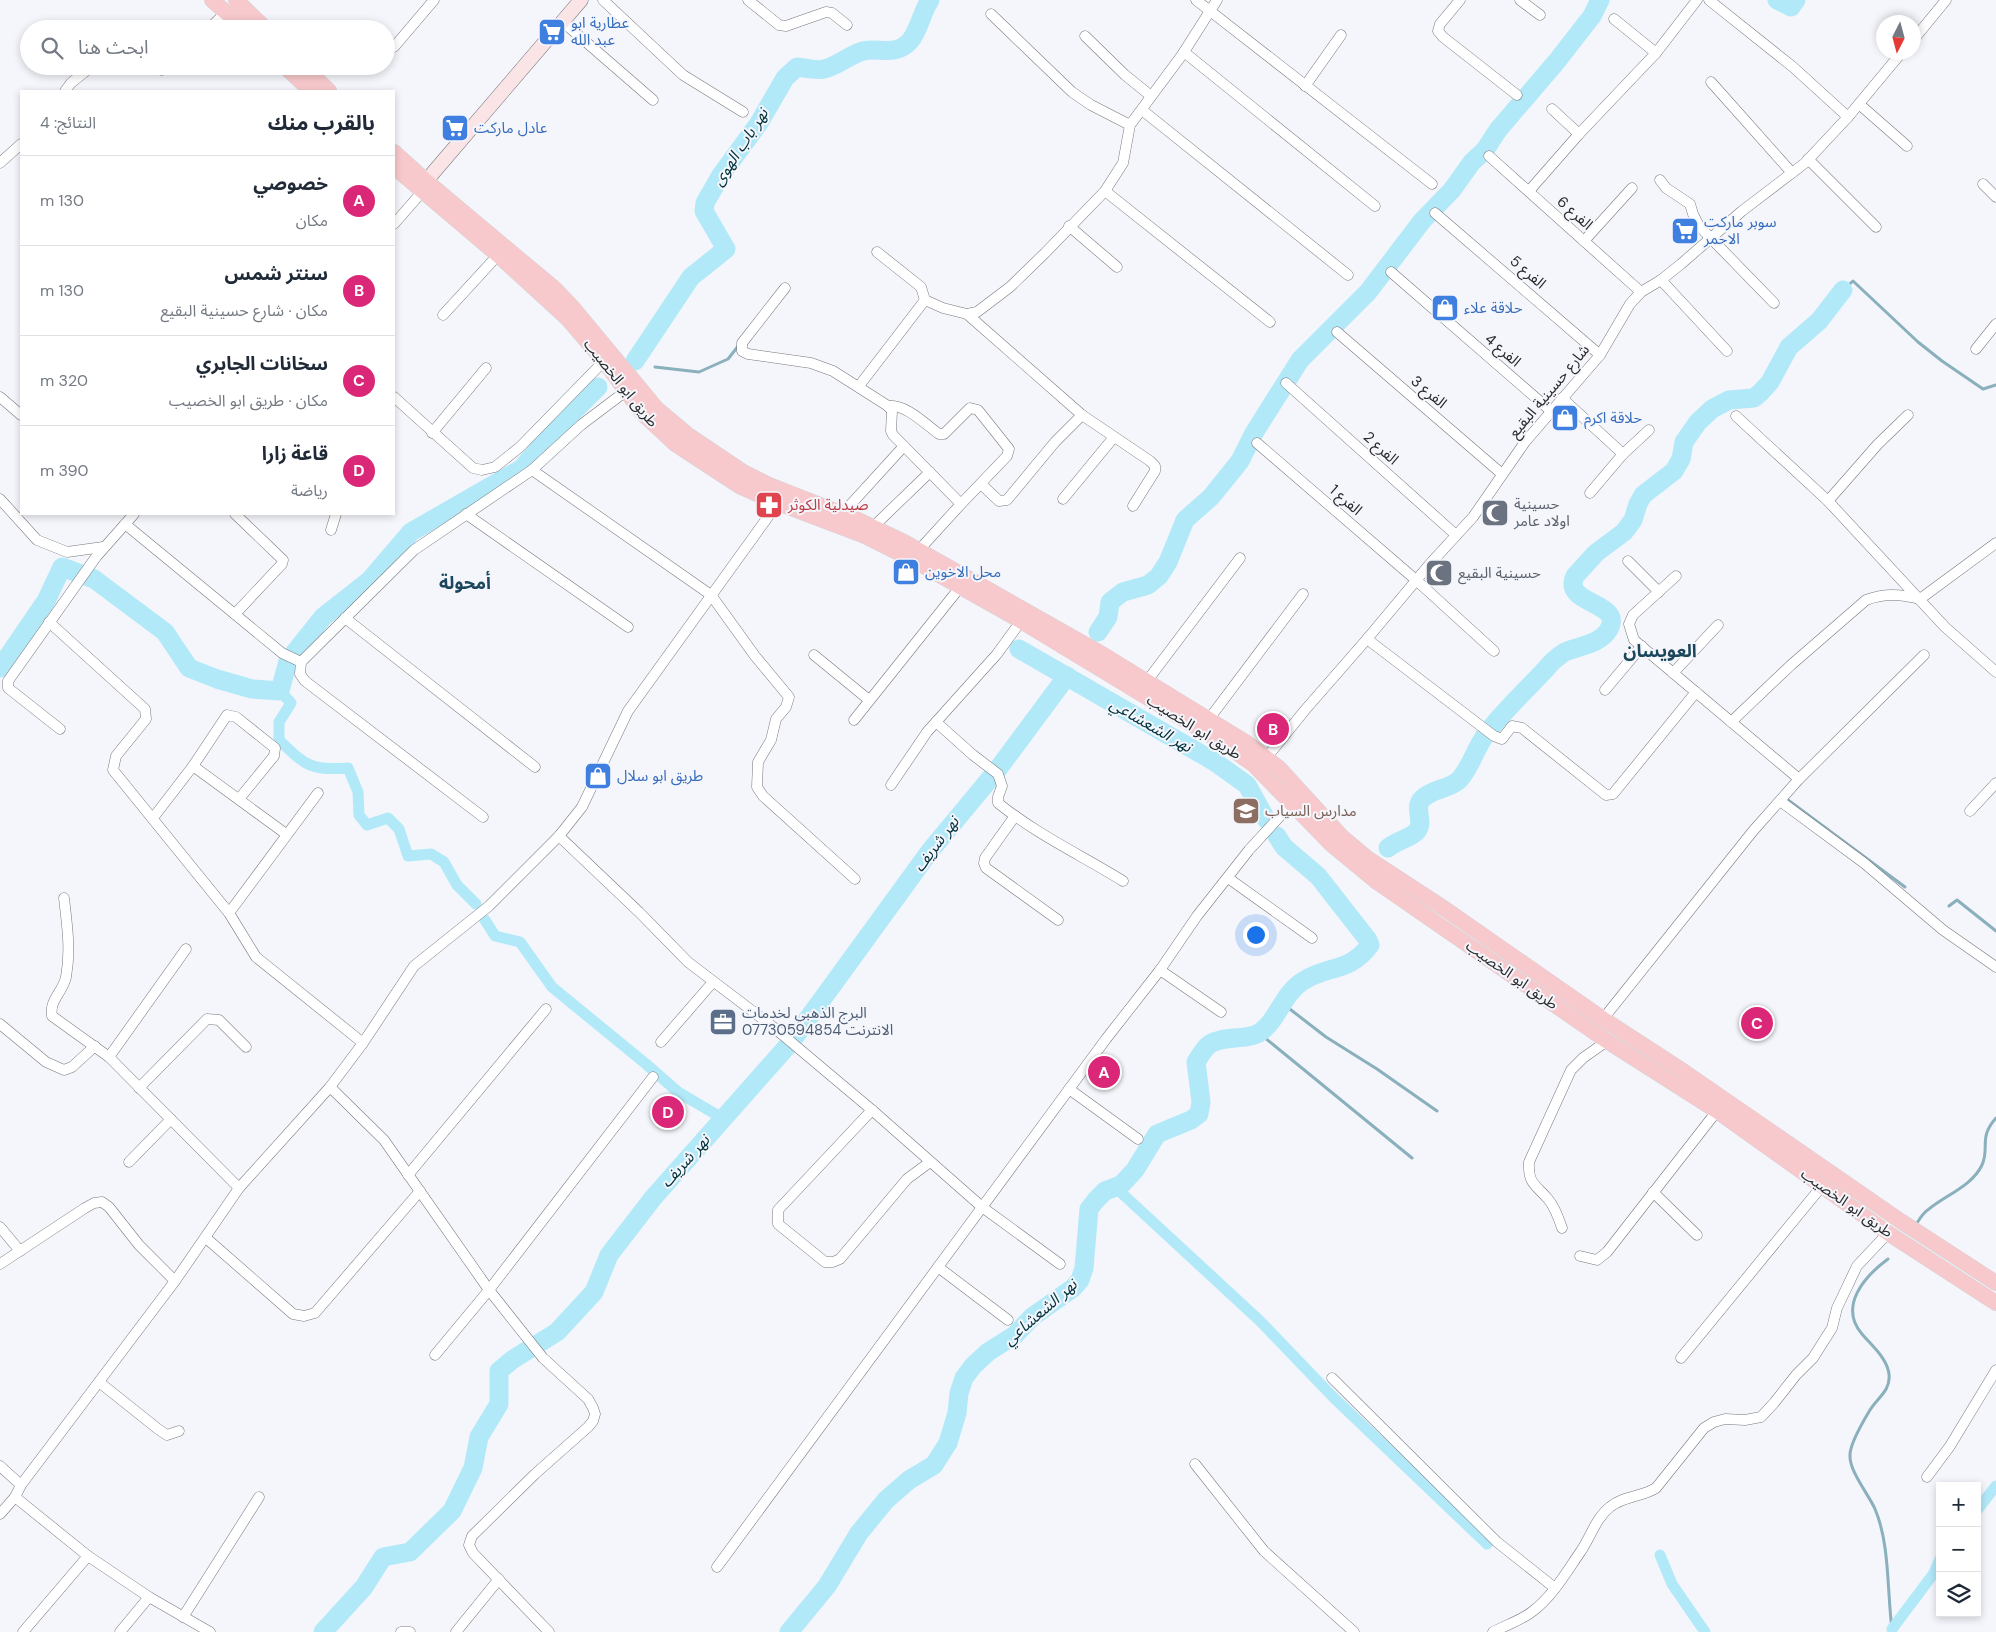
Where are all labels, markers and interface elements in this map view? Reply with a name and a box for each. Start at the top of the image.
place label: عطارية ابو عبد الله [571,13,630,50]
north arrow [1876,15,1921,60]
supermarket icon: عطارية ابو عبد الله [537,17,567,47]
search box [20,20,395,75]
icon: search [38,34,66,62]
text: ابحث هنا [78,35,149,60]
water label: نهر باب الهوى [707,103,774,190]
text: بالقرب منك [268,109,375,137]
text: النتائج: 4 [40,112,96,133]
supermarket icon: عادل ماركت [440,113,470,143]
place label: عادل ماركت [474,118,548,138]
text: خصوصي [253,171,328,196]
text: 130 m [40,190,84,211]
text: A [353,190,365,211]
street label: الفرع 6 [1551,192,1597,236]
text: مكان [296,210,328,231]
place label: سوبر ماركت الاحمر [1703,212,1777,249]
supermarket icon: سوبر ماركت الاحمر [1670,216,1700,246]
street label: الفرع 5 [1504,251,1550,295]
text: سنتر شمس [225,261,328,286]
text: 130 m [40,280,84,301]
text: B [354,280,364,301]
shop icon: حلاقة علاء [1430,293,1460,323]
place label: حلاقة علاء [1464,298,1523,318]
text: مكان · شارع حسينية البقيع [160,300,328,321]
street label: الفرع 4 [1479,329,1525,373]
street label: طريق ابو الخصيب [579,335,663,431]
street label: شارع حسينية البقيع [1504,340,1596,443]
text: سخانات الجابري [196,351,328,376]
text: 320 m [40,370,88,391]
text: C [353,370,365,391]
street label: الفرع 3 [1405,371,1451,414]
text: مكان · طريق ابو الخصيب [169,390,328,411]
shop icon: حلاقة اكرم [1550,403,1580,433]
place label: حلاقة اكرم [1584,408,1642,429]
street label: الفرع 2 [1358,427,1403,471]
text: قاعة زارا [262,441,328,466]
text: 390 m [40,460,89,481]
text: D [353,460,365,481]
text: رياضة [291,480,328,501]
street label: الفرع 1 [1324,480,1367,521]
pharmacy icon: صيدلية الكوثر [754,490,784,520]
place label: حسينية اولاد عامر [1513,494,1570,531]
place label: صيدلية الكوثر [787,495,869,515]
mosque icon: حسينية اولاد عامر [1480,498,1510,528]
shop icon: محل الاخوين [891,557,921,587]
mosque icon: حسينية البقيع [1424,558,1454,588]
place label: محل الاخوين [925,562,1001,582]
place label: حسينية البقيع [1458,563,1541,585]
district label: أمحولة [439,570,491,595]
district label: العويسان [1623,639,1697,663]
street label: طريق ابو الخصيب [1143,690,1245,764]
water label: نهر الشعشاعي [1105,693,1197,760]
pin: B [1257,710,1289,748]
shop icon: طريق ابو سلال [583,761,613,791]
place label: طريق ابو سلال [617,766,703,786]
school or university icon: مدارس السياب [1231,796,1261,826]
place label: مدارس السياب [1265,801,1357,821]
water label: نهر شريف [908,811,965,876]
your location [1243,922,1269,948]
street label: طريق ابو الخصيب [1462,936,1562,1014]
place label: البرج الذهبي لخدمات الانترنت 07730594854 [742,1003,893,1040]
pin: C [1741,1004,1773,1042]
office icon: البرج الذهبي لخدمات الانترنت 07730594854 [708,1007,738,1037]
pin: A [1088,1053,1120,1091]
pin: D [652,1093,684,1131]
water label: نهر شريف [656,1129,715,1192]
street label: طريق ابو الخصيب [1797,1164,1897,1242]
water label: نهر الشعشاعي [999,1273,1084,1352]
map controls [1936,1482,1981,1617]
button: + [1936,1482,1981,1527]
button: − [1936,1527,1981,1572]
button: layers [1936,1572,1981,1617]

